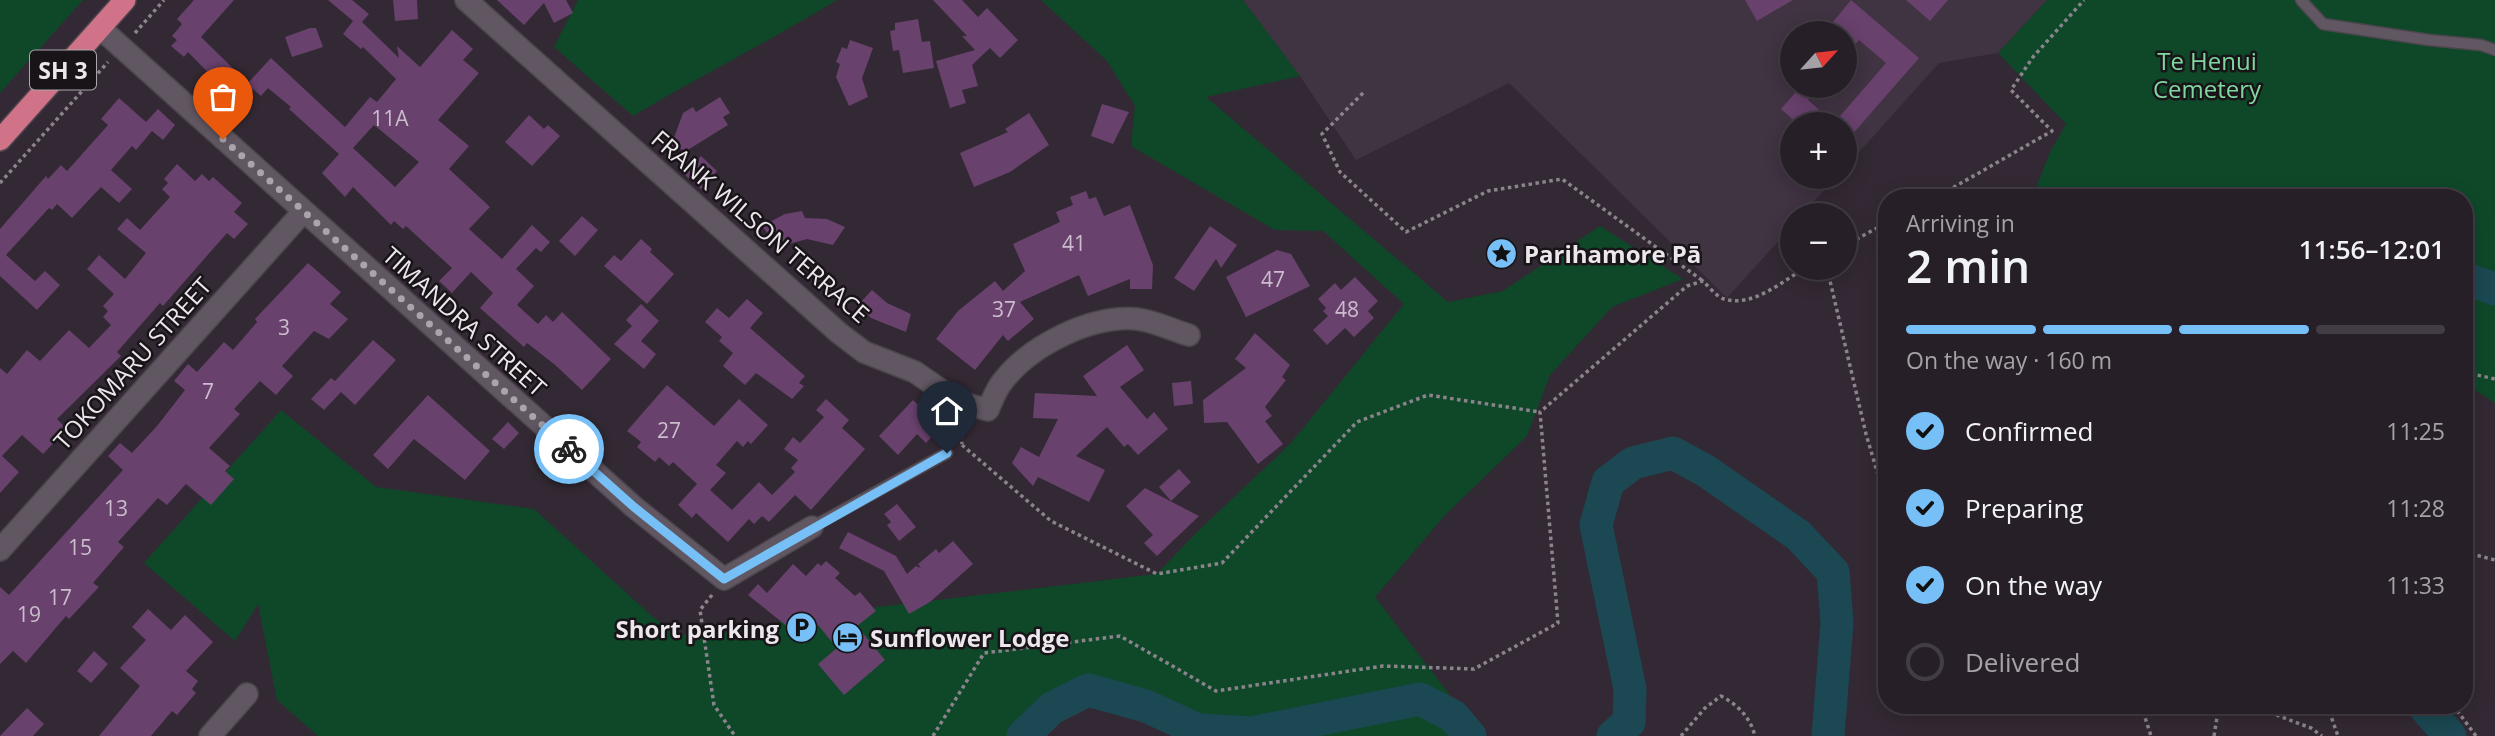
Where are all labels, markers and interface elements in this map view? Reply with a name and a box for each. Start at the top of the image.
north arrow [1780,21,1857,98]
map controls [1780,21,1857,280]
park label: Te Henui Cemetery [2153,44,2262,105]
road number: SH 3 [30,50,96,90]
pin [193,67,253,139]
icon: bag [204,78,242,116]
house number: 11A [371,104,409,132]
button: + [1780,112,1857,189]
street label: FRANK WILSON TERRACE [645,122,877,330]
button: − [1780,203,1857,280]
text: Arriving in [1906,207,2015,239]
house number: 41 [1062,229,1086,257]
text: 11:56–12:01 [2299,231,2445,267]
text: 2 min [1906,234,2030,296]
place icon: Parihamore Pā [1484,236,1518,270]
place label: Parihamore Pā [1524,237,1701,270]
street label: TIMANDRA STREET [376,239,554,403]
house number: 47 [1261,265,1285,293]
street label: TOKOMARU STREET [46,270,218,456]
house number: 37 [992,295,1016,323]
house number: 48 [1335,295,1359,323]
house number: 3 [278,313,290,341]
text: On the way · 160 m [1906,344,2112,376]
house number: 7 [202,377,214,405]
pin [917,381,977,453]
icon: home [928,392,966,430]
icon: check [1906,412,1944,450]
text: Confirmed [1965,413,2093,449]
courier [534,414,604,484]
text: 11:25 [2386,415,2445,447]
house number: 27 [657,416,681,444]
icon: bike [550,430,588,468]
icon: check [1906,489,1944,527]
text: Preparing [1965,490,2083,526]
text: 11:28 [2386,492,2445,524]
house number: 13 [104,494,128,522]
house number: 15 [68,533,92,561]
icon: check [1906,566,1944,604]
text: On the way [1965,567,2102,603]
text: 11:33 [2386,569,2445,601]
house number: 17 [48,583,72,611]
house number: 19 [17,600,41,628]
parking icon: Short parking [785,611,819,645]
place label: Short parking [615,612,779,645]
hotel icon: Sunflower Lodge [830,620,864,654]
place label: Sunflower Lodge [870,621,1069,654]
text: Delivered [1965,644,2080,680]

